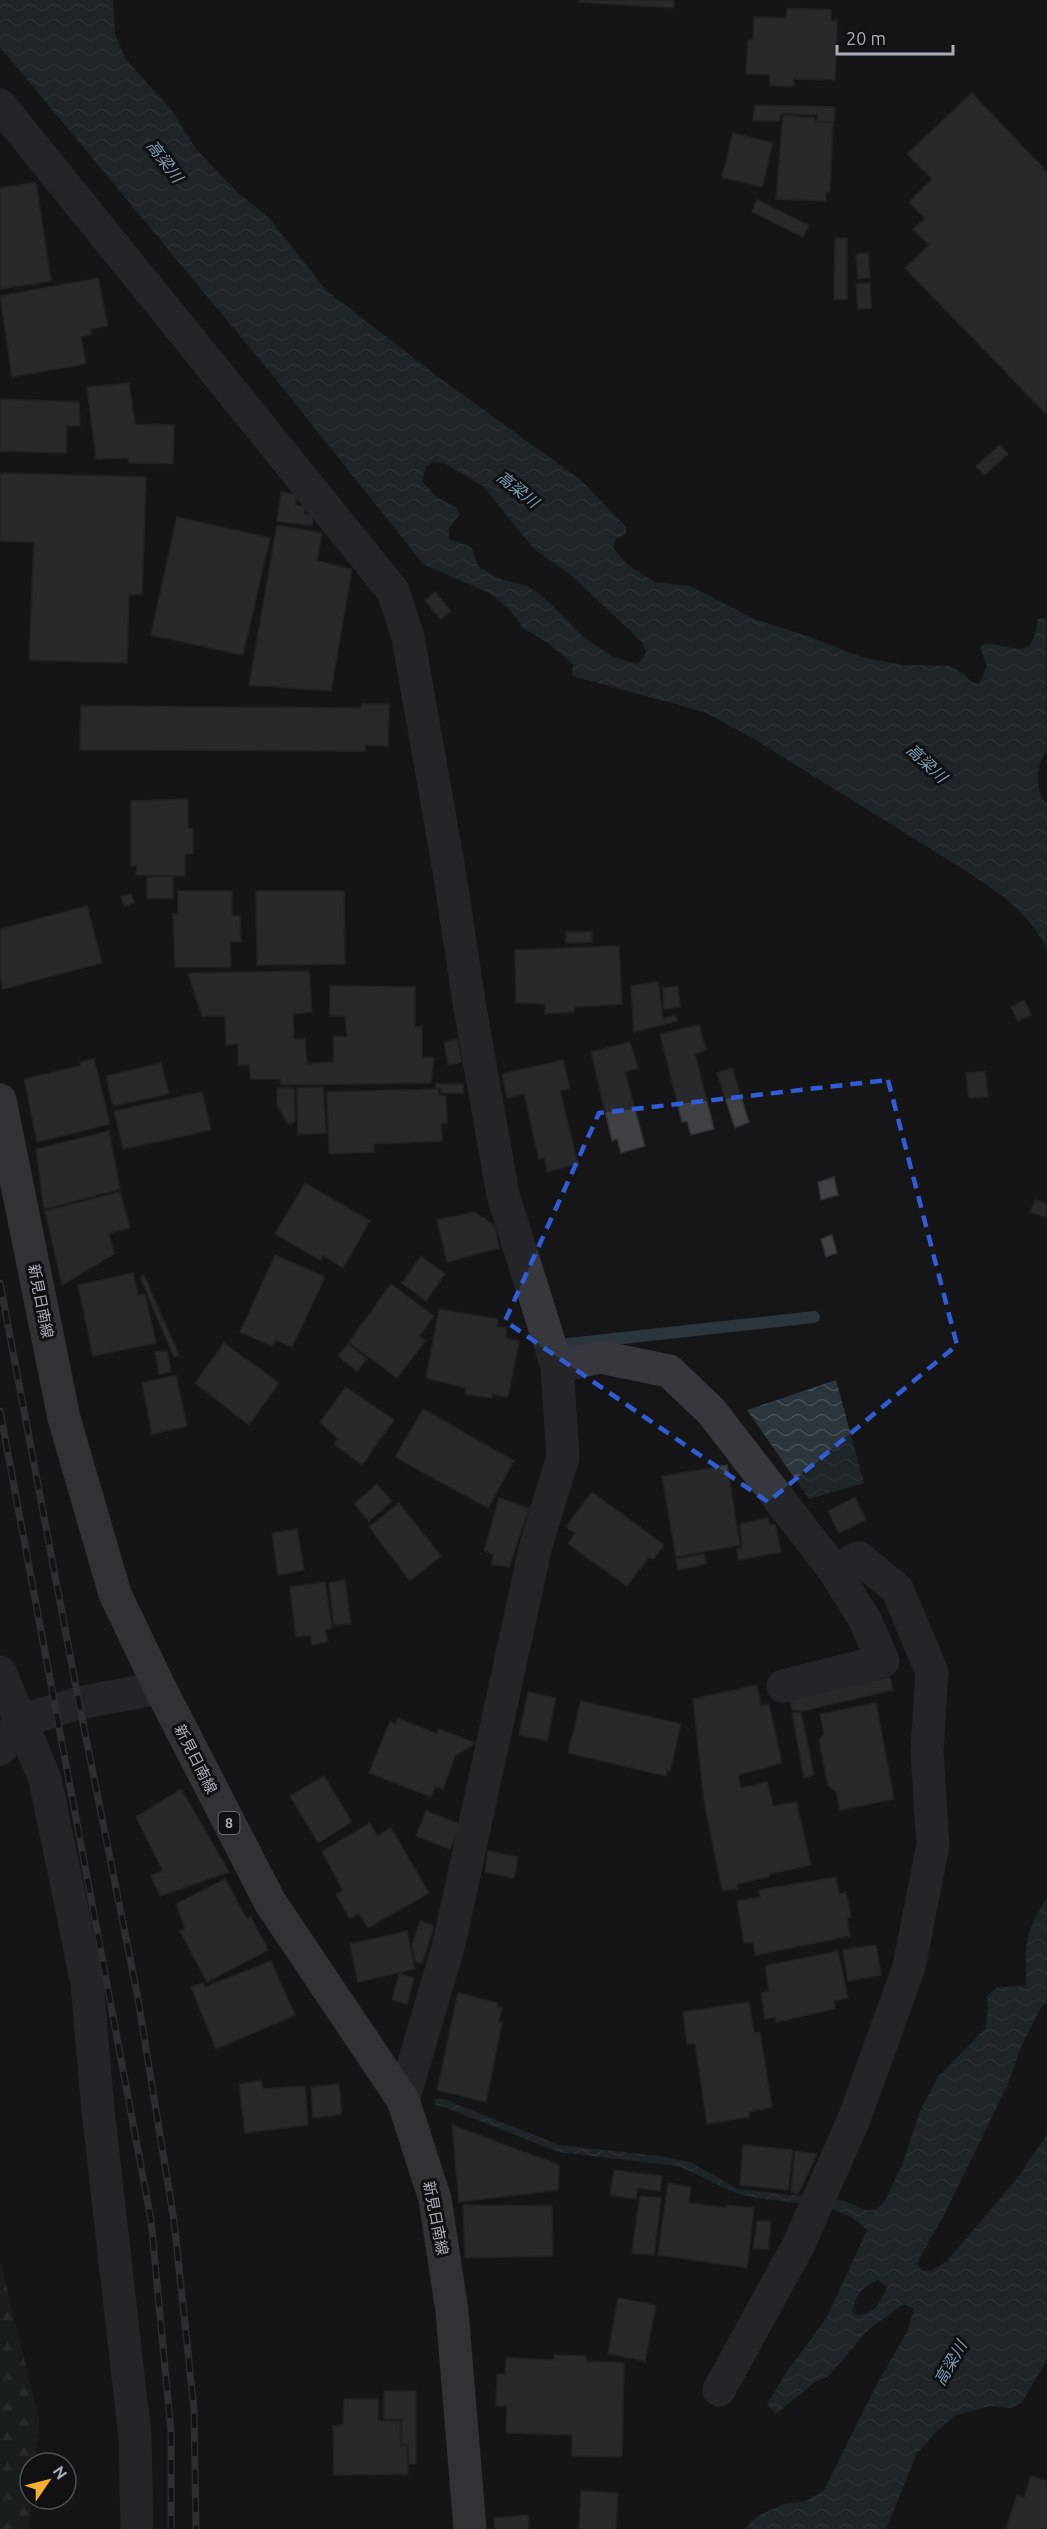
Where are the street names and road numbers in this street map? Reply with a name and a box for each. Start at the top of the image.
street label: 新見日南線 [25,1263,57,1339]
street label: 新見日南線 [171,1722,221,1796]
road number: 8 [218,1812,240,1834]
street label: 新見日南線 [420,2180,452,2256]

